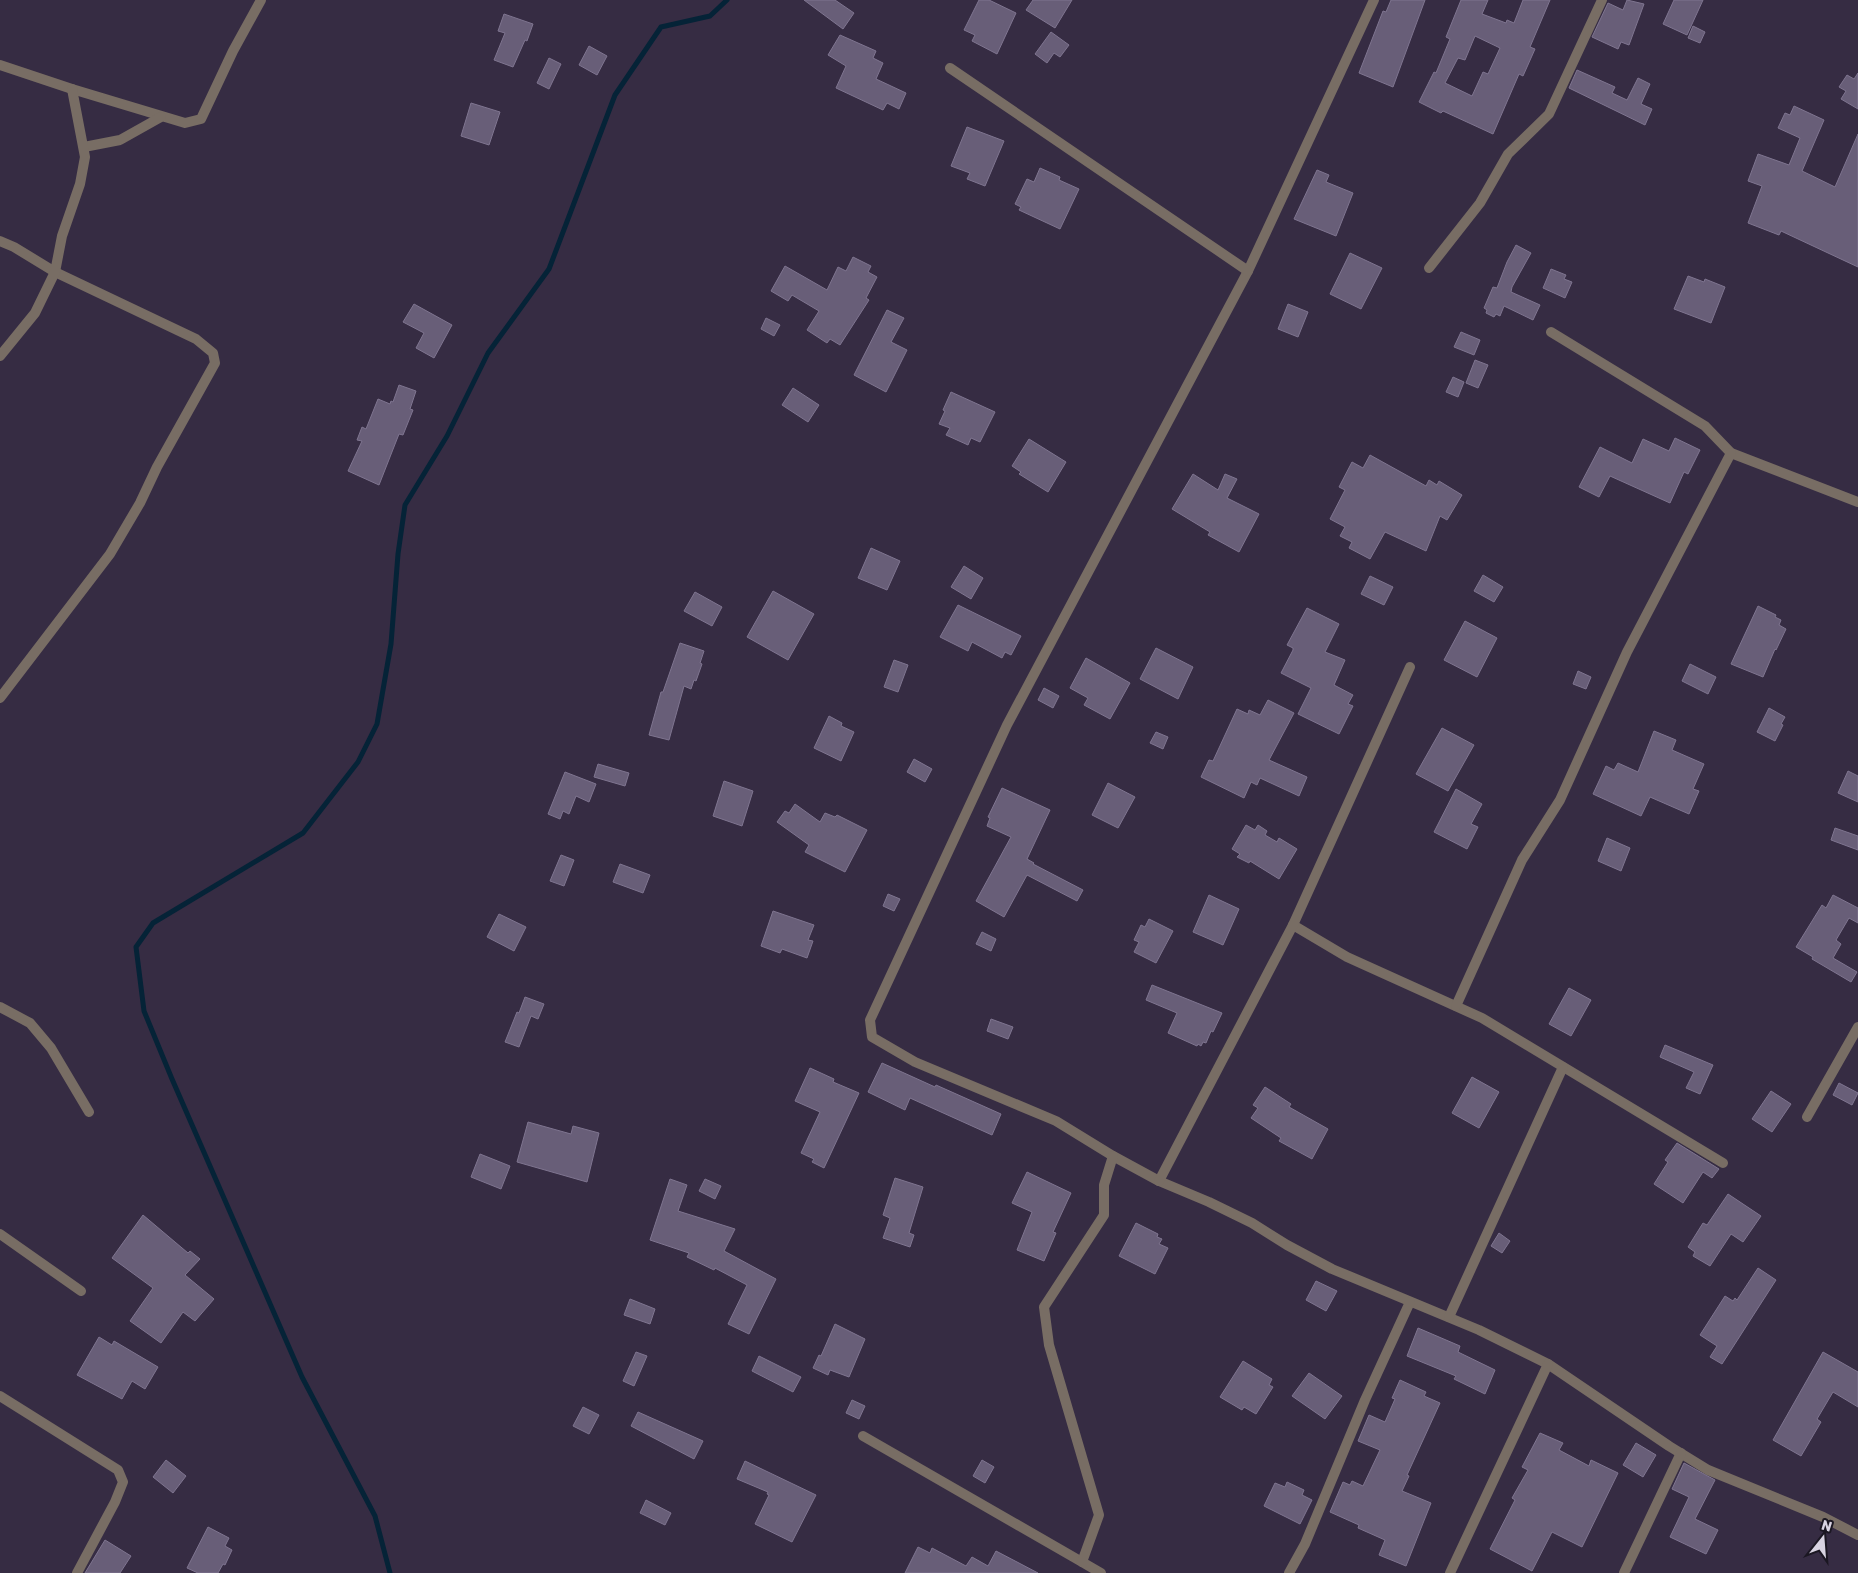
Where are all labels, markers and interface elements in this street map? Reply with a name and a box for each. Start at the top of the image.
north arrow [1798,1513,1848,1563]
text: N [1819,1516,1834,1536]

